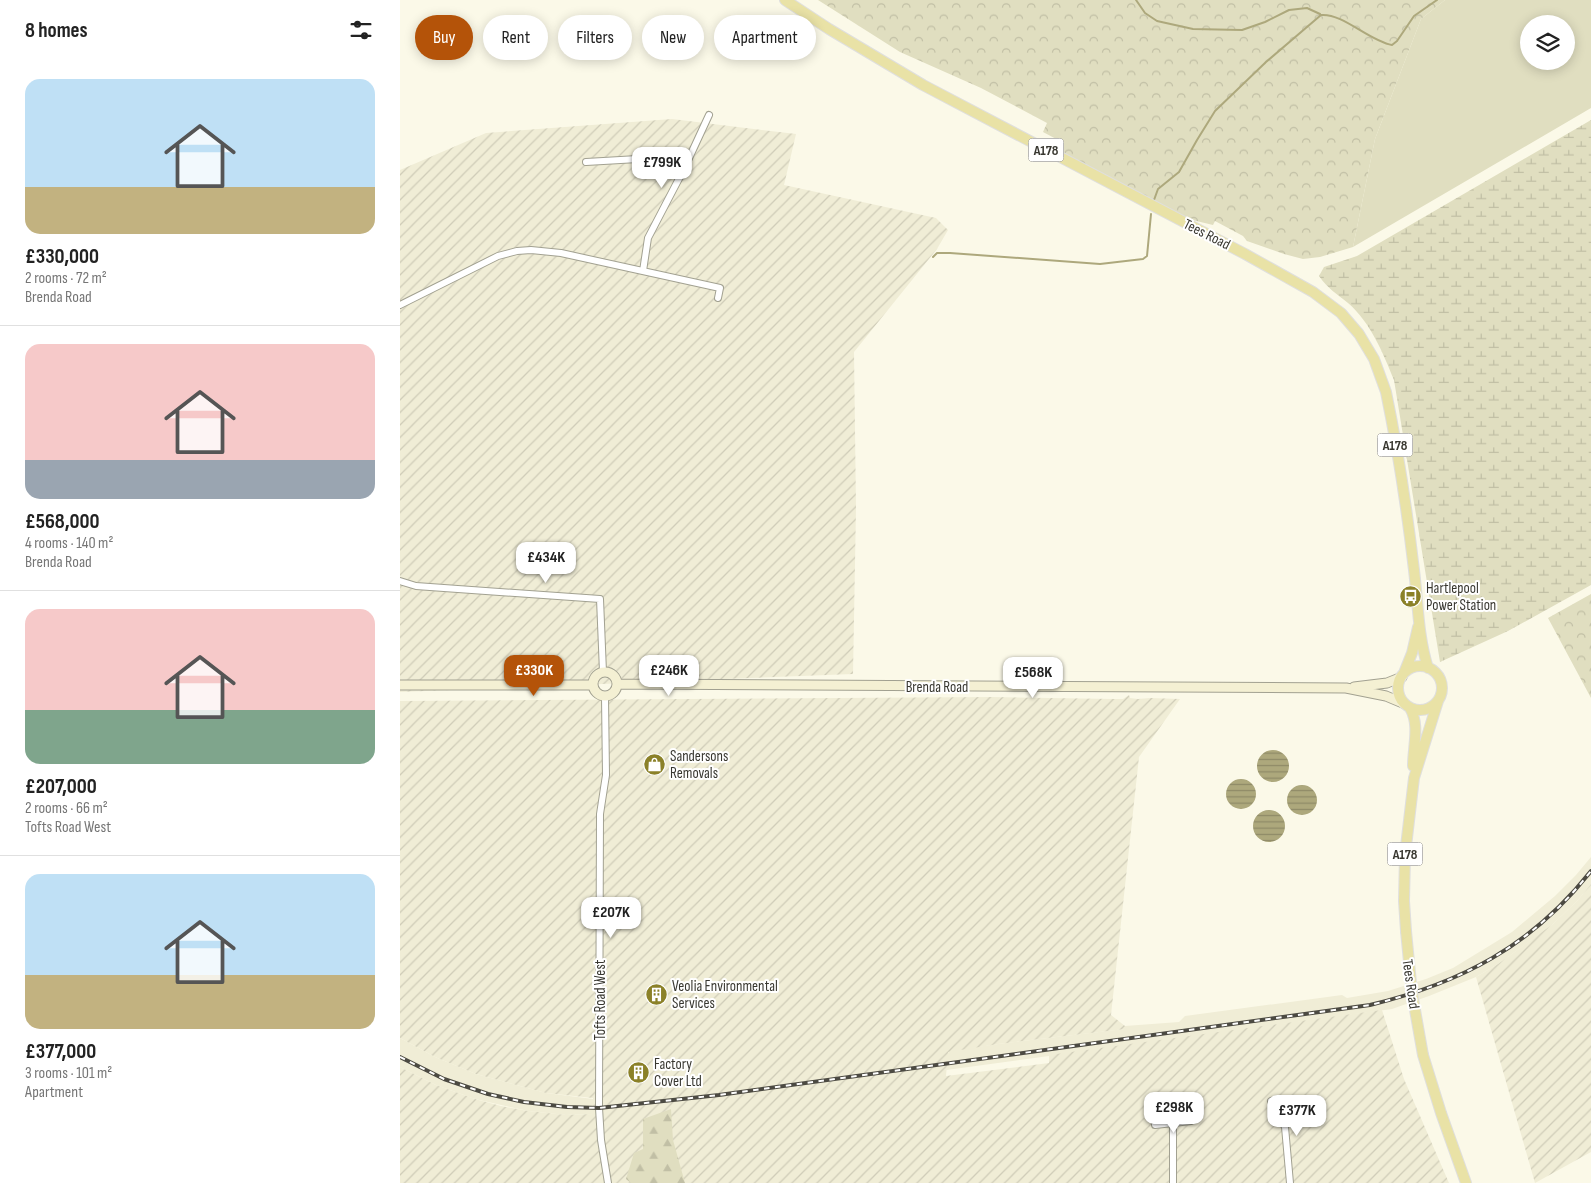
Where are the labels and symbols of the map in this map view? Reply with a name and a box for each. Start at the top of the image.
road number: A178 [1028,138,1064,162]
pin: £799K [627,146,697,189]
street label: Tees Road [1180,215,1233,254]
road number: A178 [1378,434,1412,456]
pin: £434K [511,542,581,584]
place label: Hartlepool Power Station [1426,579,1496,615]
bus stop icon: Hartlepool Power Station [1398,585,1422,609]
pin: £330K [499,654,569,697]
pin: £246K [634,654,704,697]
pin: £568K [998,656,1068,699]
street label: Brenda Road [906,678,968,697]
place label: Sandersons Removals [670,747,728,783]
shop icon: Sandersons Removals [642,753,666,777]
road number: A178 [1388,842,1422,866]
pin: £207K [576,896,646,939]
street label: Tees Road [1398,958,1423,1010]
street label: Tofts Road West [591,959,610,1040]
place label: Veolia Environmental Services [672,977,778,1013]
building icon: Veolia Environmental Services [644,983,668,1007]
place label: Factory Cover Ltd [654,1055,702,1091]
building icon: Factory Cover Ltd [626,1061,650,1085]
pin: £298K [1139,1092,1209,1134]
pin: £377K [1262,1094,1332,1137]

